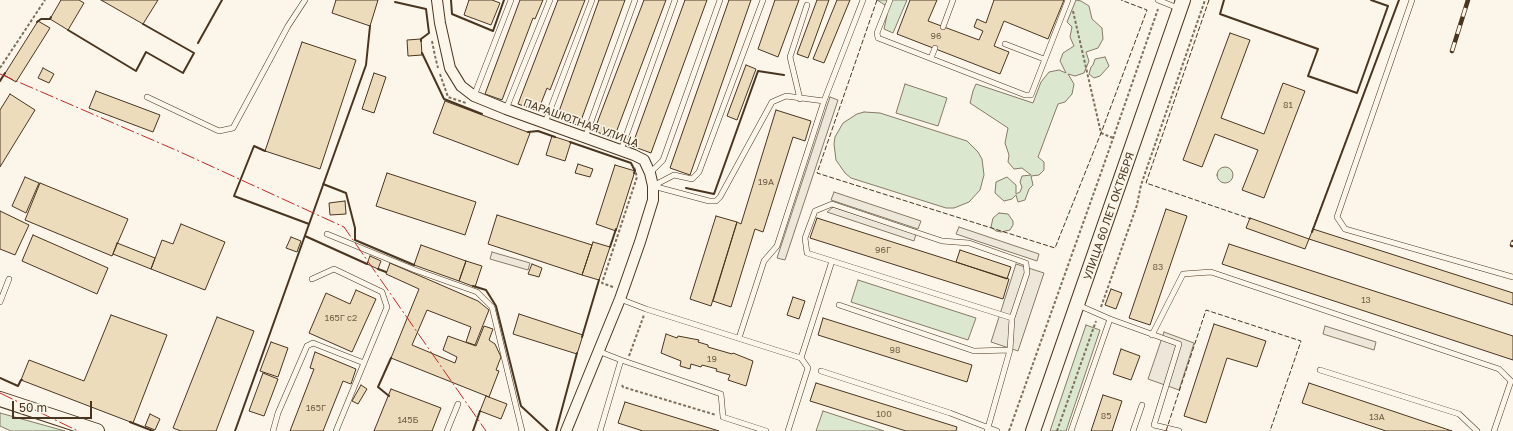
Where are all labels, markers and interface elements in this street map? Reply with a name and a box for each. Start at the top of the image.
house number: 96 [931,31,941,41]
street label: ПАРАШЮТНАЯ УЛИЦА [521,96,641,150]
house number: 81 [1283,100,1293,110]
street label: УЛИЦА 60 ЛЕТ ОКТЯБРЯ [1081,150,1137,282]
house number: 19А [758,177,774,187]
house number: 96Г [875,245,891,255]
house number: 83 [1153,262,1163,272]
house number: 13 [1361,295,1371,305]
house number: 165Г с2 [325,313,357,323]
house number: 98 [890,345,900,355]
house number: 19 [707,354,717,364]
scale bar [14,393,94,419]
text: 50 m [19,400,47,415]
house number: 165Г [306,403,326,413]
house number: 100 [876,409,892,419]
house number: 85 [1101,411,1111,421]
house number: 13А [1369,412,1385,422]
house number: 145Б [397,415,419,425]

